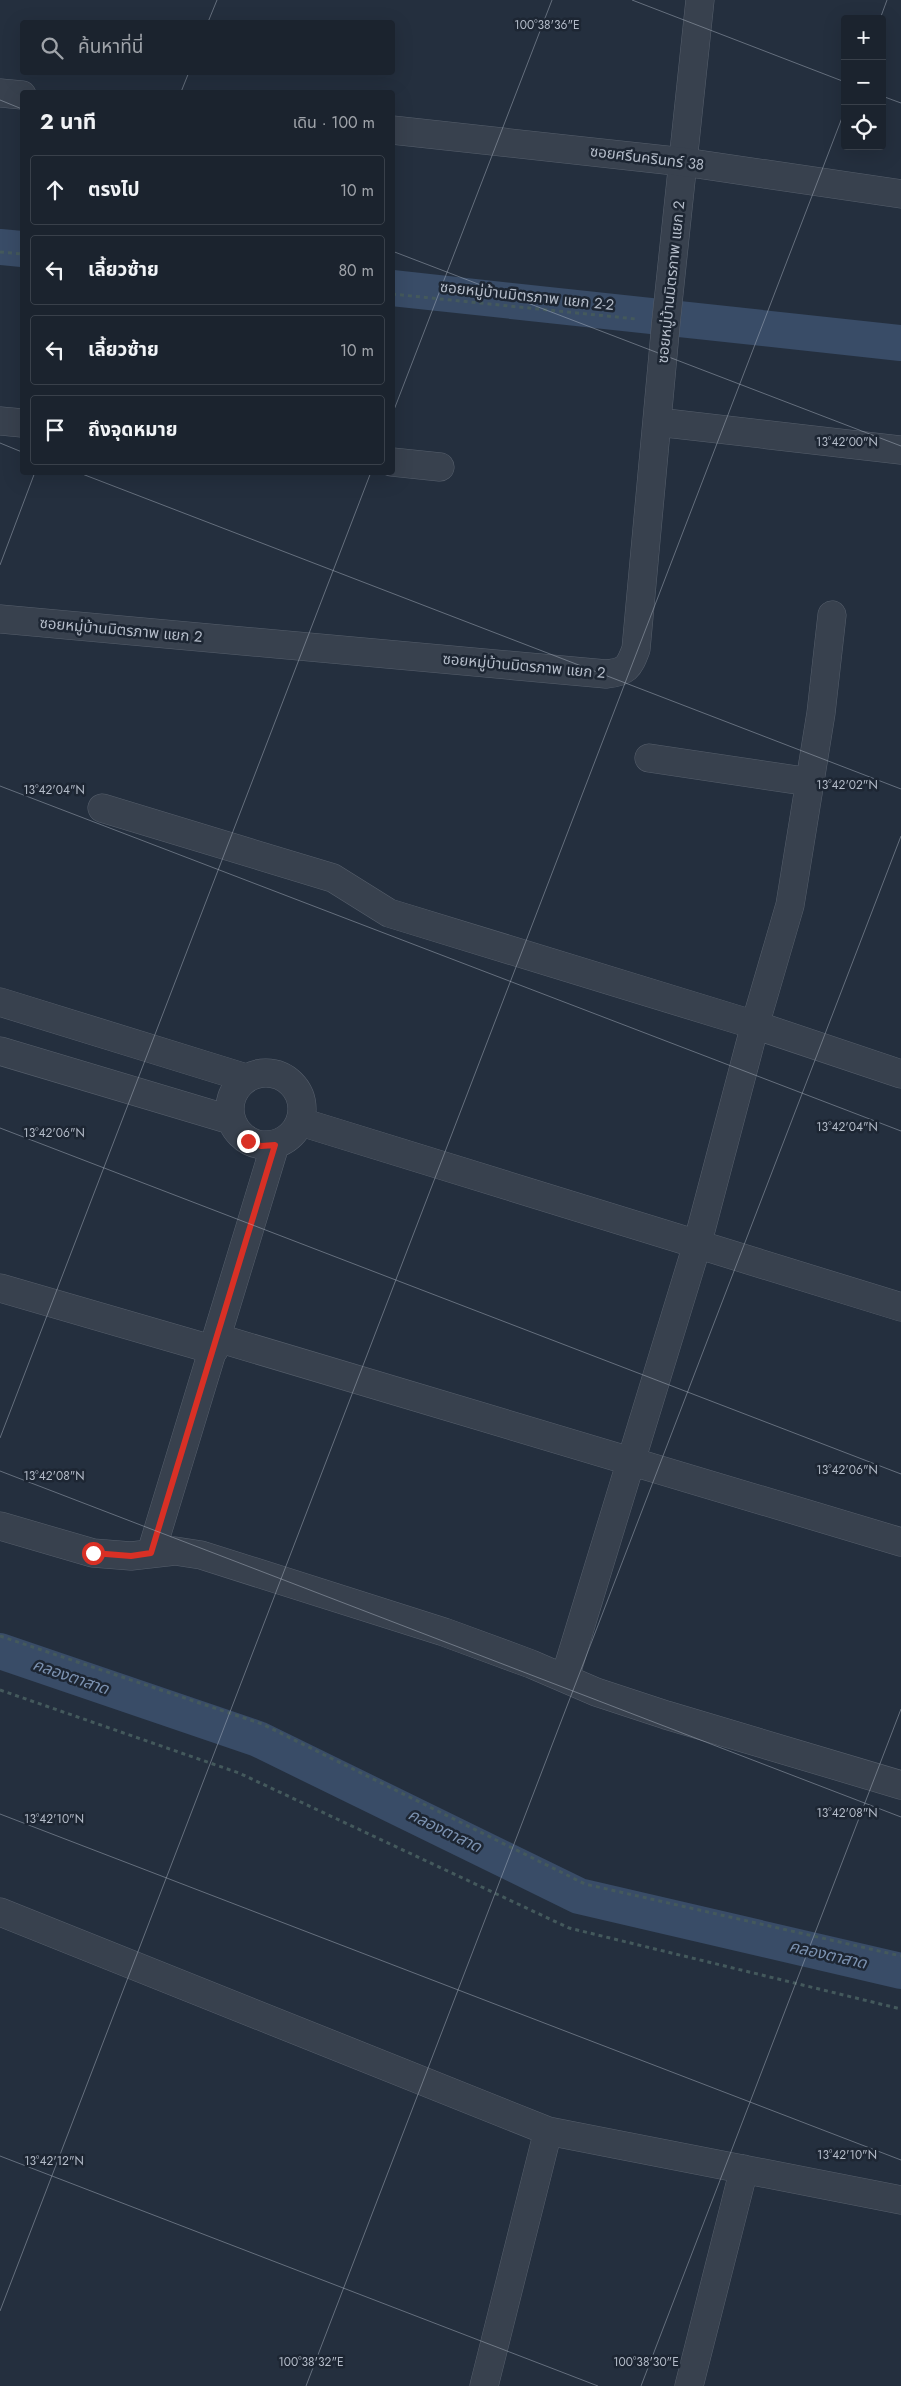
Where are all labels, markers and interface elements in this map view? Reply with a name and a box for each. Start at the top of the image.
map controls [841,15,886,150]
button: + [841,15,886,60]
text: 100°38'36"E [514,16,580,34]
search box [20,20,395,75]
text: ค้นหาที่นี่ [78,33,143,60]
icon: search [38,34,66,62]
button: − [841,60,886,105]
button: locate [841,105,886,150]
text: 2 นาที [40,107,96,137]
text: เดิน · 100 m [293,111,375,134]
street label: ซอยศรีนครินทร์ 38 [589,140,705,176]
icon: ahead [41,176,69,204]
text: ตรงไป [88,176,140,203]
text: 10 m [340,179,374,202]
street label: ซอยหมู่บ้านมิตรภาพ แยก 2 [652,200,690,364]
icon: left [41,256,69,284]
text: เลี้ยวซ้าย [88,256,159,283]
text: 80 m [338,259,374,282]
street label: ซอยหมู่บ้านมิตรภาพ แยก 2-2 [439,276,615,316]
icon: left [41,336,69,364]
text: เลี้ยวซ้าย [88,336,159,363]
text: 10 m [340,339,374,362]
icon: arrive [41,416,69,444]
text: ถึงจุดหมาย [88,416,178,443]
text: 13°42'00"N [816,433,878,451]
street label: ซอยหมู่บ้านมิตรภาพ แยก 2 [39,612,203,648]
street label: ซอยหมู่บ้านมิตรภาพ แยก 2 [442,648,606,684]
text: 13°42'02"N [816,776,878,794]
text: 13°42'04"N [23,781,85,799]
text: 13°42'04"N [816,1118,878,1136]
text: 13°42'06"N [23,1124,85,1142]
route end [237,1130,260,1153]
text: 13°42'06"N [816,1461,878,1479]
text: 13°42'08"N [23,1467,85,1485]
route start [82,1542,105,1565]
water label: คลองตาสาด [30,1653,113,1701]
water label: คลองตาสาด [404,1803,486,1859]
text: 13°42'08"N [816,1804,878,1822]
text: 13°42'10"N [24,1810,84,1828]
water label: คลองตาสาด [787,1934,870,1975]
text: 13°42'10"N [817,2146,877,2164]
text: 13°42'12"N [24,2152,84,2170]
text: 100°38'32"E [278,2353,344,2371]
text: 100°38'30"E [613,2353,679,2371]

